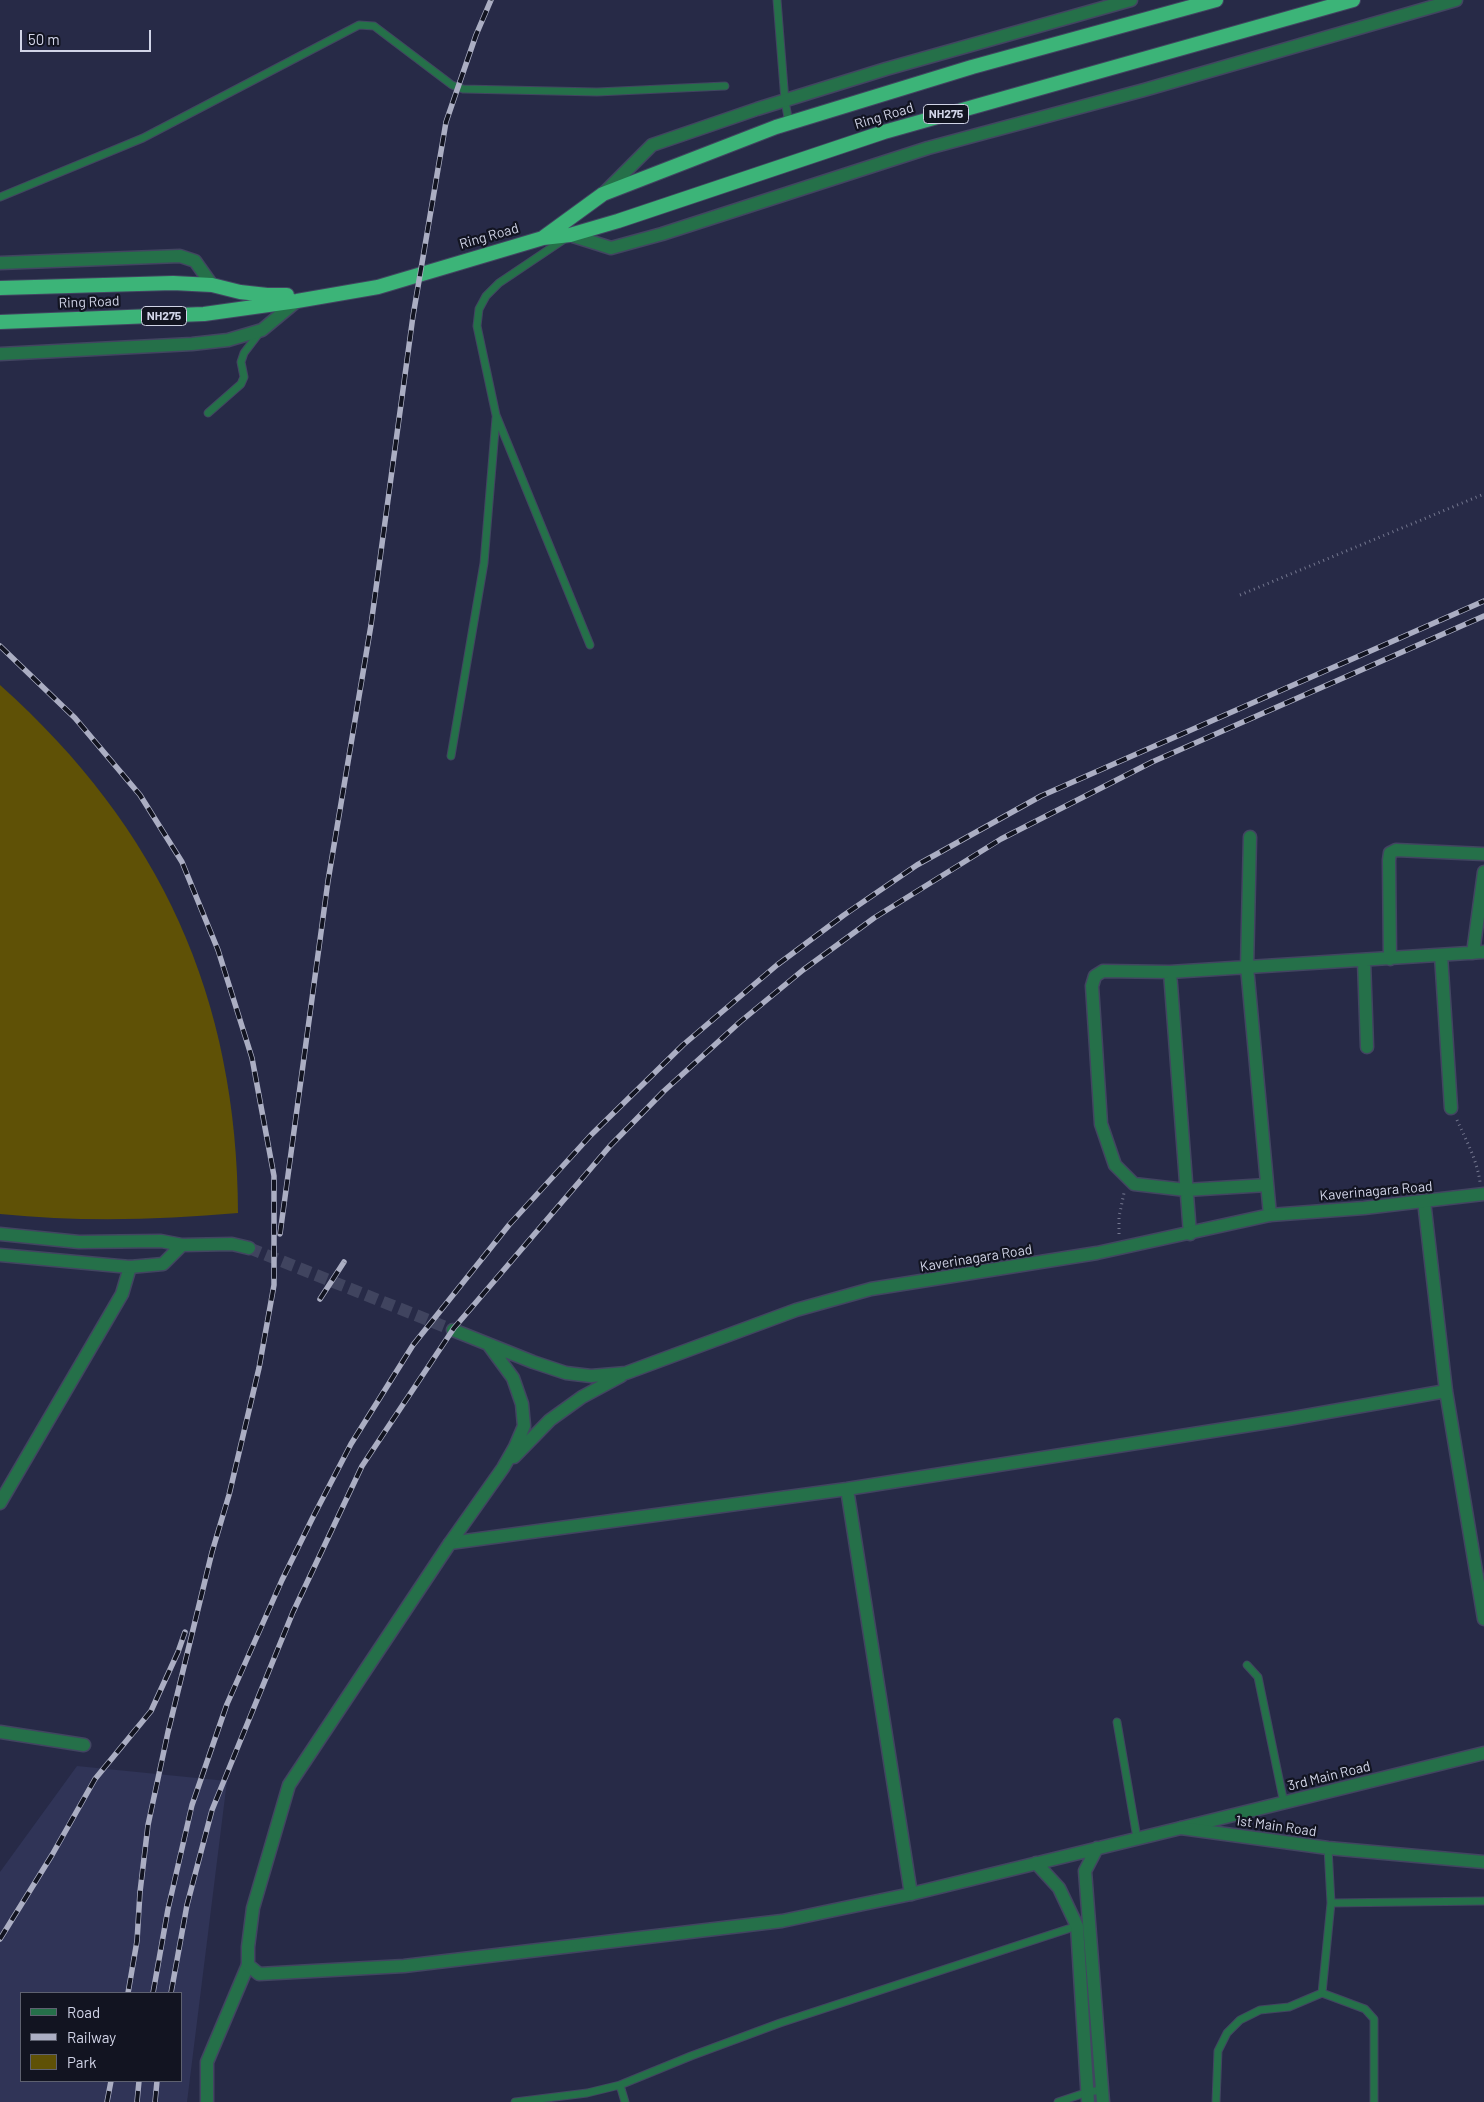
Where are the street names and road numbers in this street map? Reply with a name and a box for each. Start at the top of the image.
street label: Ring Road [852,99,916,133]
road number: NH275 [924,105,968,124]
street label: Ring Road [457,220,521,252]
street label: Ring Road [58,293,120,311]
road number: NH275 [142,306,186,326]
street label: Kaverinagara Road [1319,1178,1433,1204]
street label: Kaverinagara Road [919,1241,1033,1275]
street label: 3rd Main Road [1286,1758,1372,1794]
street label: 1st Main Road [1234,1812,1318,1840]

